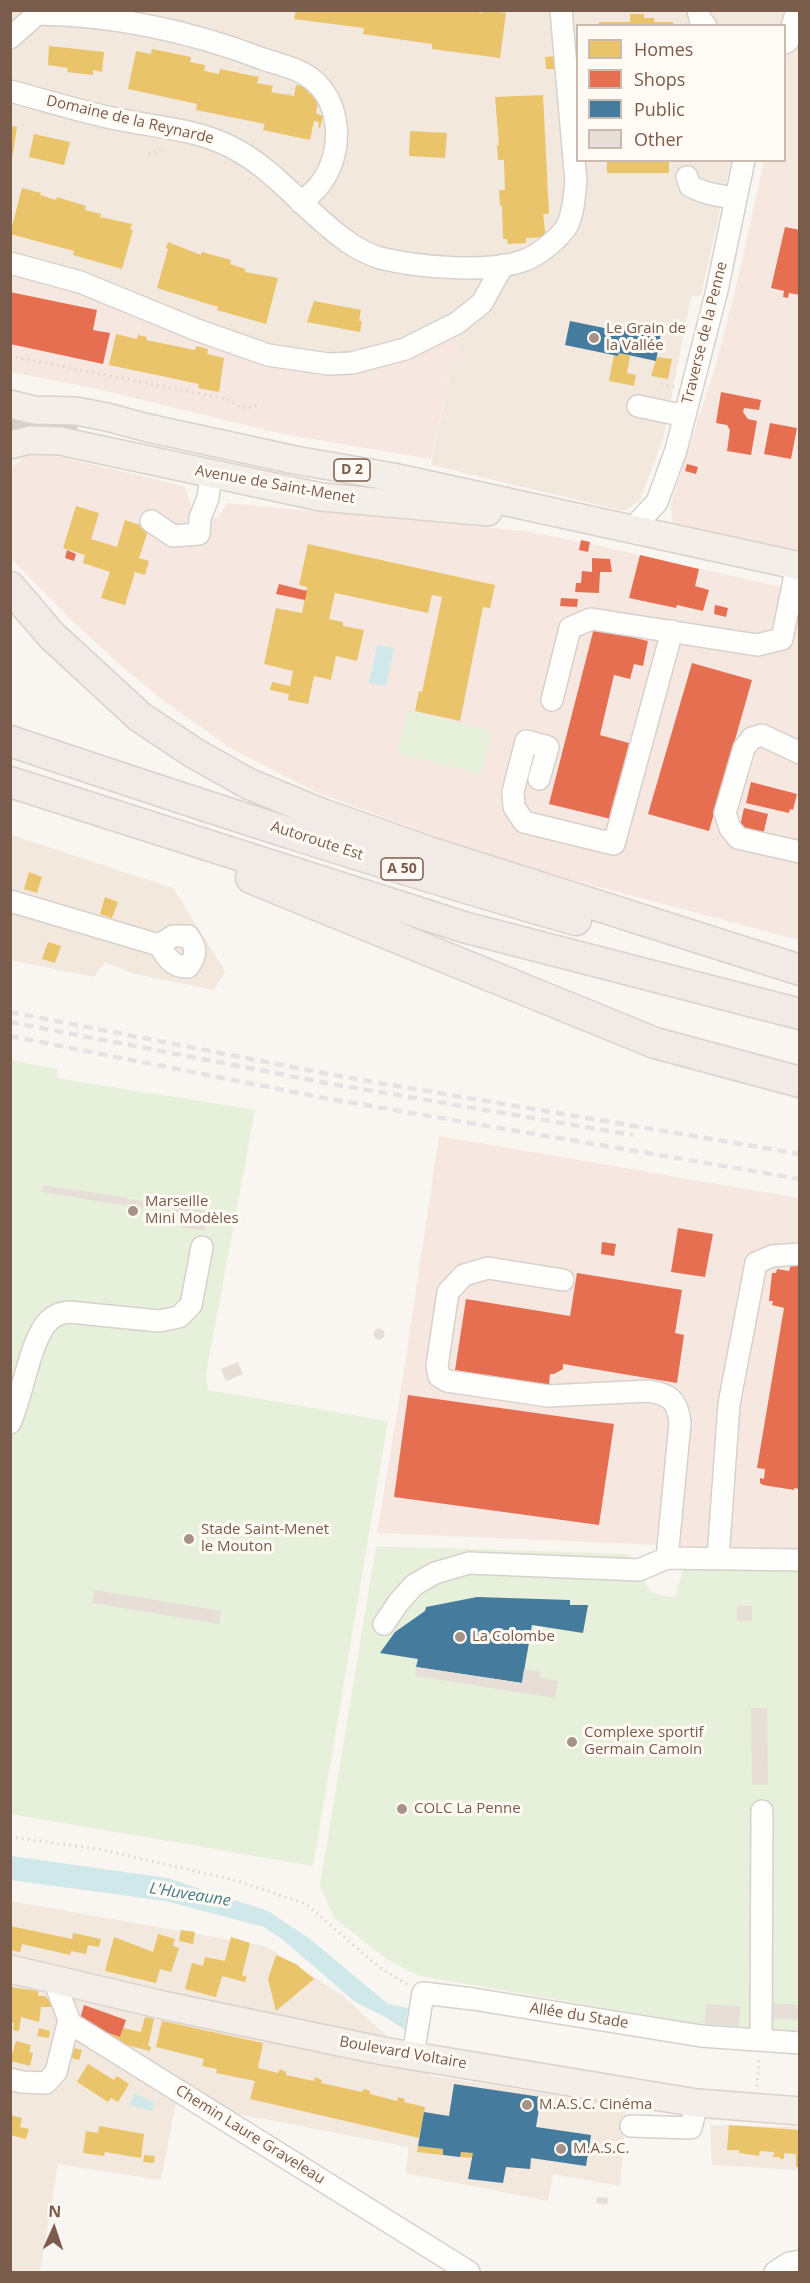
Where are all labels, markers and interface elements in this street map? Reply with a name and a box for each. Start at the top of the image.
legend [576,24,786,162]
text: Homes [634,37,693,61]
text: Shops [634,67,685,91]
street label: Domaine de la Reynarde [44,92,216,148]
text: Public [634,97,685,121]
text: Other [634,127,683,151]
street label: Traverse de la Penne [679,260,731,406]
place label: Le Grain de la Vallée [606,320,686,355]
marker: Le Grain de la Vallée [587,331,601,345]
road number: D 2 [334,459,370,481]
street label: Avenue de Saint-Menet [194,462,356,508]
street label: Autoroute Est [269,818,365,864]
road number: A 50 [381,858,423,880]
place label: Marseille Mini Modèles [145,1193,239,1228]
marker: Marseille Mini Modèles [126,1204,140,1218]
place label: Stade Saint-Menet le Mouton [201,1521,329,1556]
marker: Stade Saint-Menet le Mouton [182,1532,196,1546]
place label: La Colombe [472,1628,555,1646]
marker: La Colombe [453,1630,467,1644]
place label: Complexe sportif Germain Camoin [584,1724,704,1759]
marker: Complexe sportif Germain Camoin [565,1735,579,1749]
place label: COLC La Penne [414,1800,521,1818]
marker: COLC La Penne [395,1802,409,1816]
water label: L'Huveaune [148,1879,232,1911]
street label: Allée du Stade [528,1999,630,2033]
street label: Boulevard Voltaire [338,2033,468,2073]
street label: Chemin Laure Graveleau [172,2082,328,2188]
place label: M.A.S.C. Cinéma [539,2096,652,2114]
marker: M.A.S.C. Cinéma [520,2098,534,2112]
place label: M.A.S.C. [573,2140,629,2158]
marker: M.A.S.C. [554,2142,568,2156]
north arrow [24,2199,84,2259]
text: N [48,2200,62,2222]

